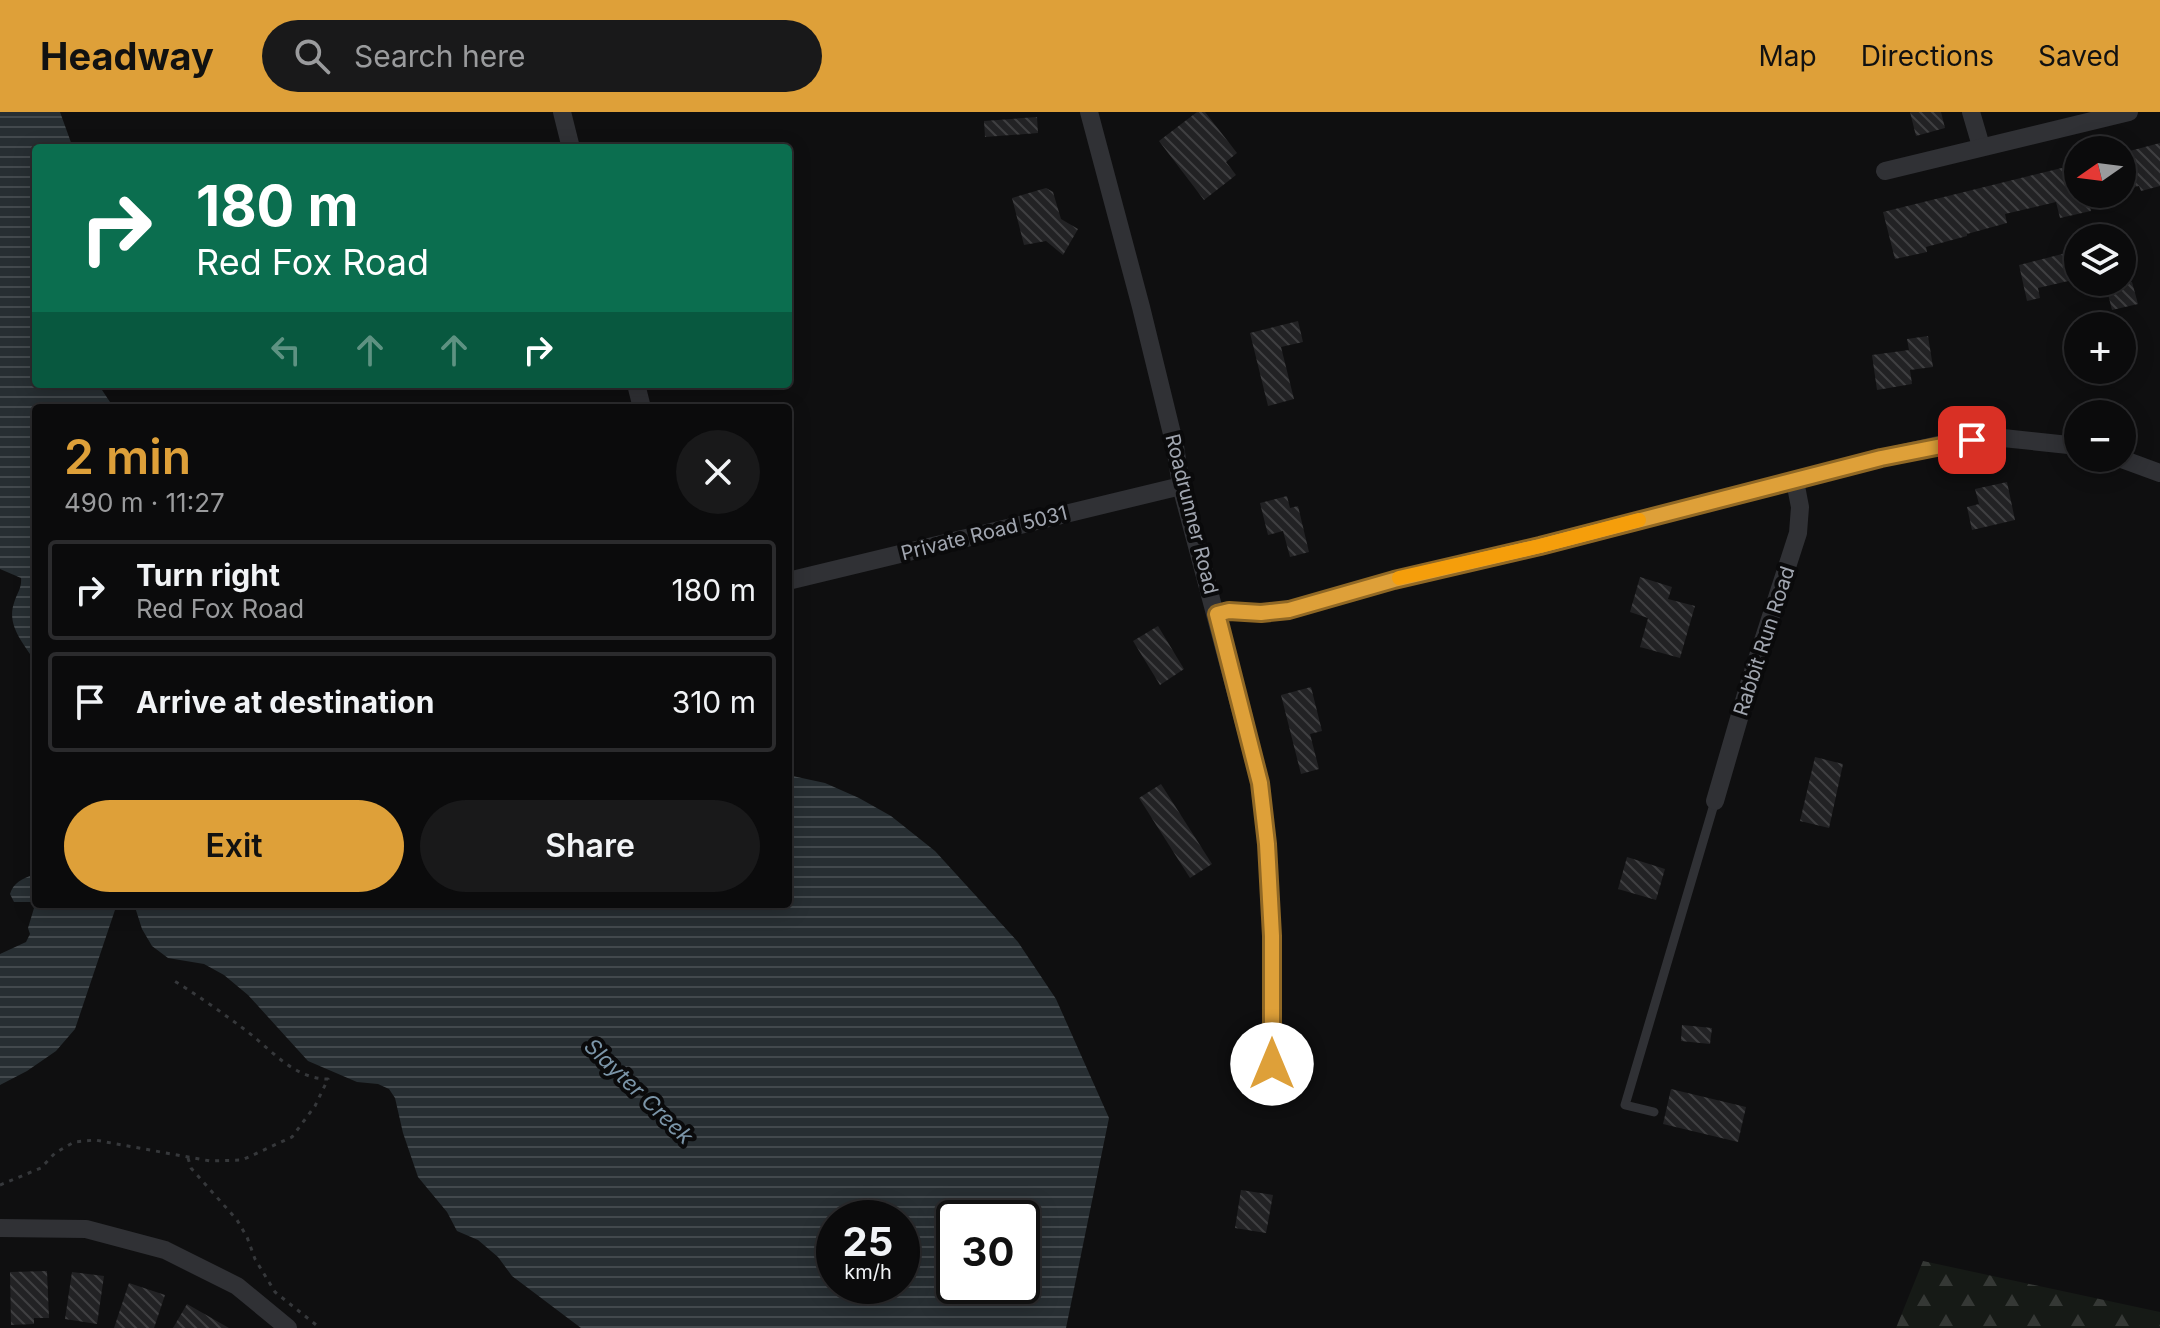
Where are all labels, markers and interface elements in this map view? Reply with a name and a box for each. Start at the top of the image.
search box [262,20,822,92]
text: Headway [40,33,214,79]
icon: search [290,34,334,78]
text: Search here [354,38,525,74]
text: Map [1758,39,1817,73]
text: Directions [1861,39,1994,73]
text: Saved [2038,39,2120,73]
north arrow [2064,136,2136,208]
map controls [2064,136,2136,472]
text: 180 m [196,172,359,240]
icon: right [64,176,168,280]
button: layers [2064,224,2136,296]
text: Red Fox Road [196,240,429,284]
button: + [2064,312,2136,384]
icon: left [264,328,308,372]
icon: ahead [348,328,392,372]
icon: ahead [432,328,476,372]
icon: right [516,328,560,372]
button: − [2064,400,2136,472]
pin [1938,406,2006,474]
icon: arrive [1950,418,1994,462]
text: 2 min [64,427,191,486]
button: close [676,430,760,514]
street label: Roadrunner Road [1160,431,1224,597]
text: 490 m · 11:27 [64,487,225,518]
street label: Private Road 5031 [898,501,1070,565]
text: Turn right [136,557,280,593]
street label: Rabbit Run Road [1729,563,1799,719]
icon: right [68,568,112,612]
text: 180 m [672,572,756,608]
text: Red Fox Road [136,593,304,624]
icon: arrive [68,680,112,724]
text: Arrive at destination [136,684,434,720]
text: 310 m [672,684,756,720]
button: Exit [64,800,404,892]
button: Share [420,800,760,892]
position arrow [1230,1022,1314,1106]
water label: Slayter Creek [579,1033,699,1150]
speed limit sign: 30 [936,1200,1040,1304]
text: 25 [843,1217,893,1266]
text: km/h [844,1260,892,1284]

